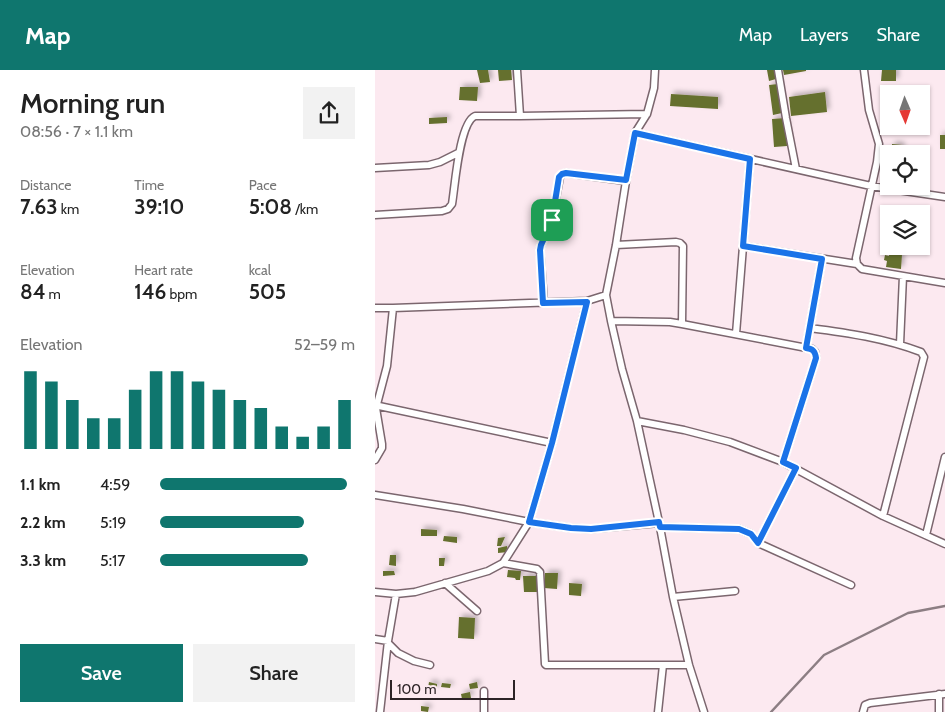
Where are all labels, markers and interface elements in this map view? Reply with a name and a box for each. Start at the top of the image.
text: Map [25,21,71,50]
text: Map [739,24,772,46]
text: Layers [800,24,849,46]
text: Share [877,24,920,46]
north arrow [880,85,930,135]
map controls [880,85,930,255]
text: Morning run [20,86,165,120]
button: share [303,87,355,139]
text: 08:56 · 7 × 1.1 km [20,122,133,141]
button: locate [880,145,930,195]
text: Distance [20,176,72,194]
text: Time [134,176,164,194]
text: Pace [249,176,277,194]
text: 7.63 [20,194,58,219]
text: 39:10 [134,194,184,219]
text: 5:08 [249,194,292,219]
pin [531,199,573,241]
text: km [58,200,79,218]
text: /km [292,200,318,218]
button: layers [880,205,930,255]
icon: arrive [538,206,566,234]
text: Elevation [20,261,75,279]
text: Heart rate [134,261,193,279]
text: kcal [249,261,271,279]
text: 84 [20,279,45,304]
text: 146 [134,279,166,304]
text: 505 [249,279,286,304]
text: m [45,285,61,303]
text: bpm [166,285,197,303]
text: Elevation [20,335,83,354]
text: 52–59 m [294,335,355,354]
text: 1.1 km [20,475,60,494]
text: 4:59 [100,475,130,494]
text: 2.2 km [20,513,66,532]
text: 5:19 [100,513,126,532]
text: 3.3 km [20,551,66,570]
text: 5:17 [100,551,125,570]
button: Save [20,644,183,702]
button: Share [193,644,355,702]
scale bar [390,677,515,700]
text: 100 m [397,680,437,698]

